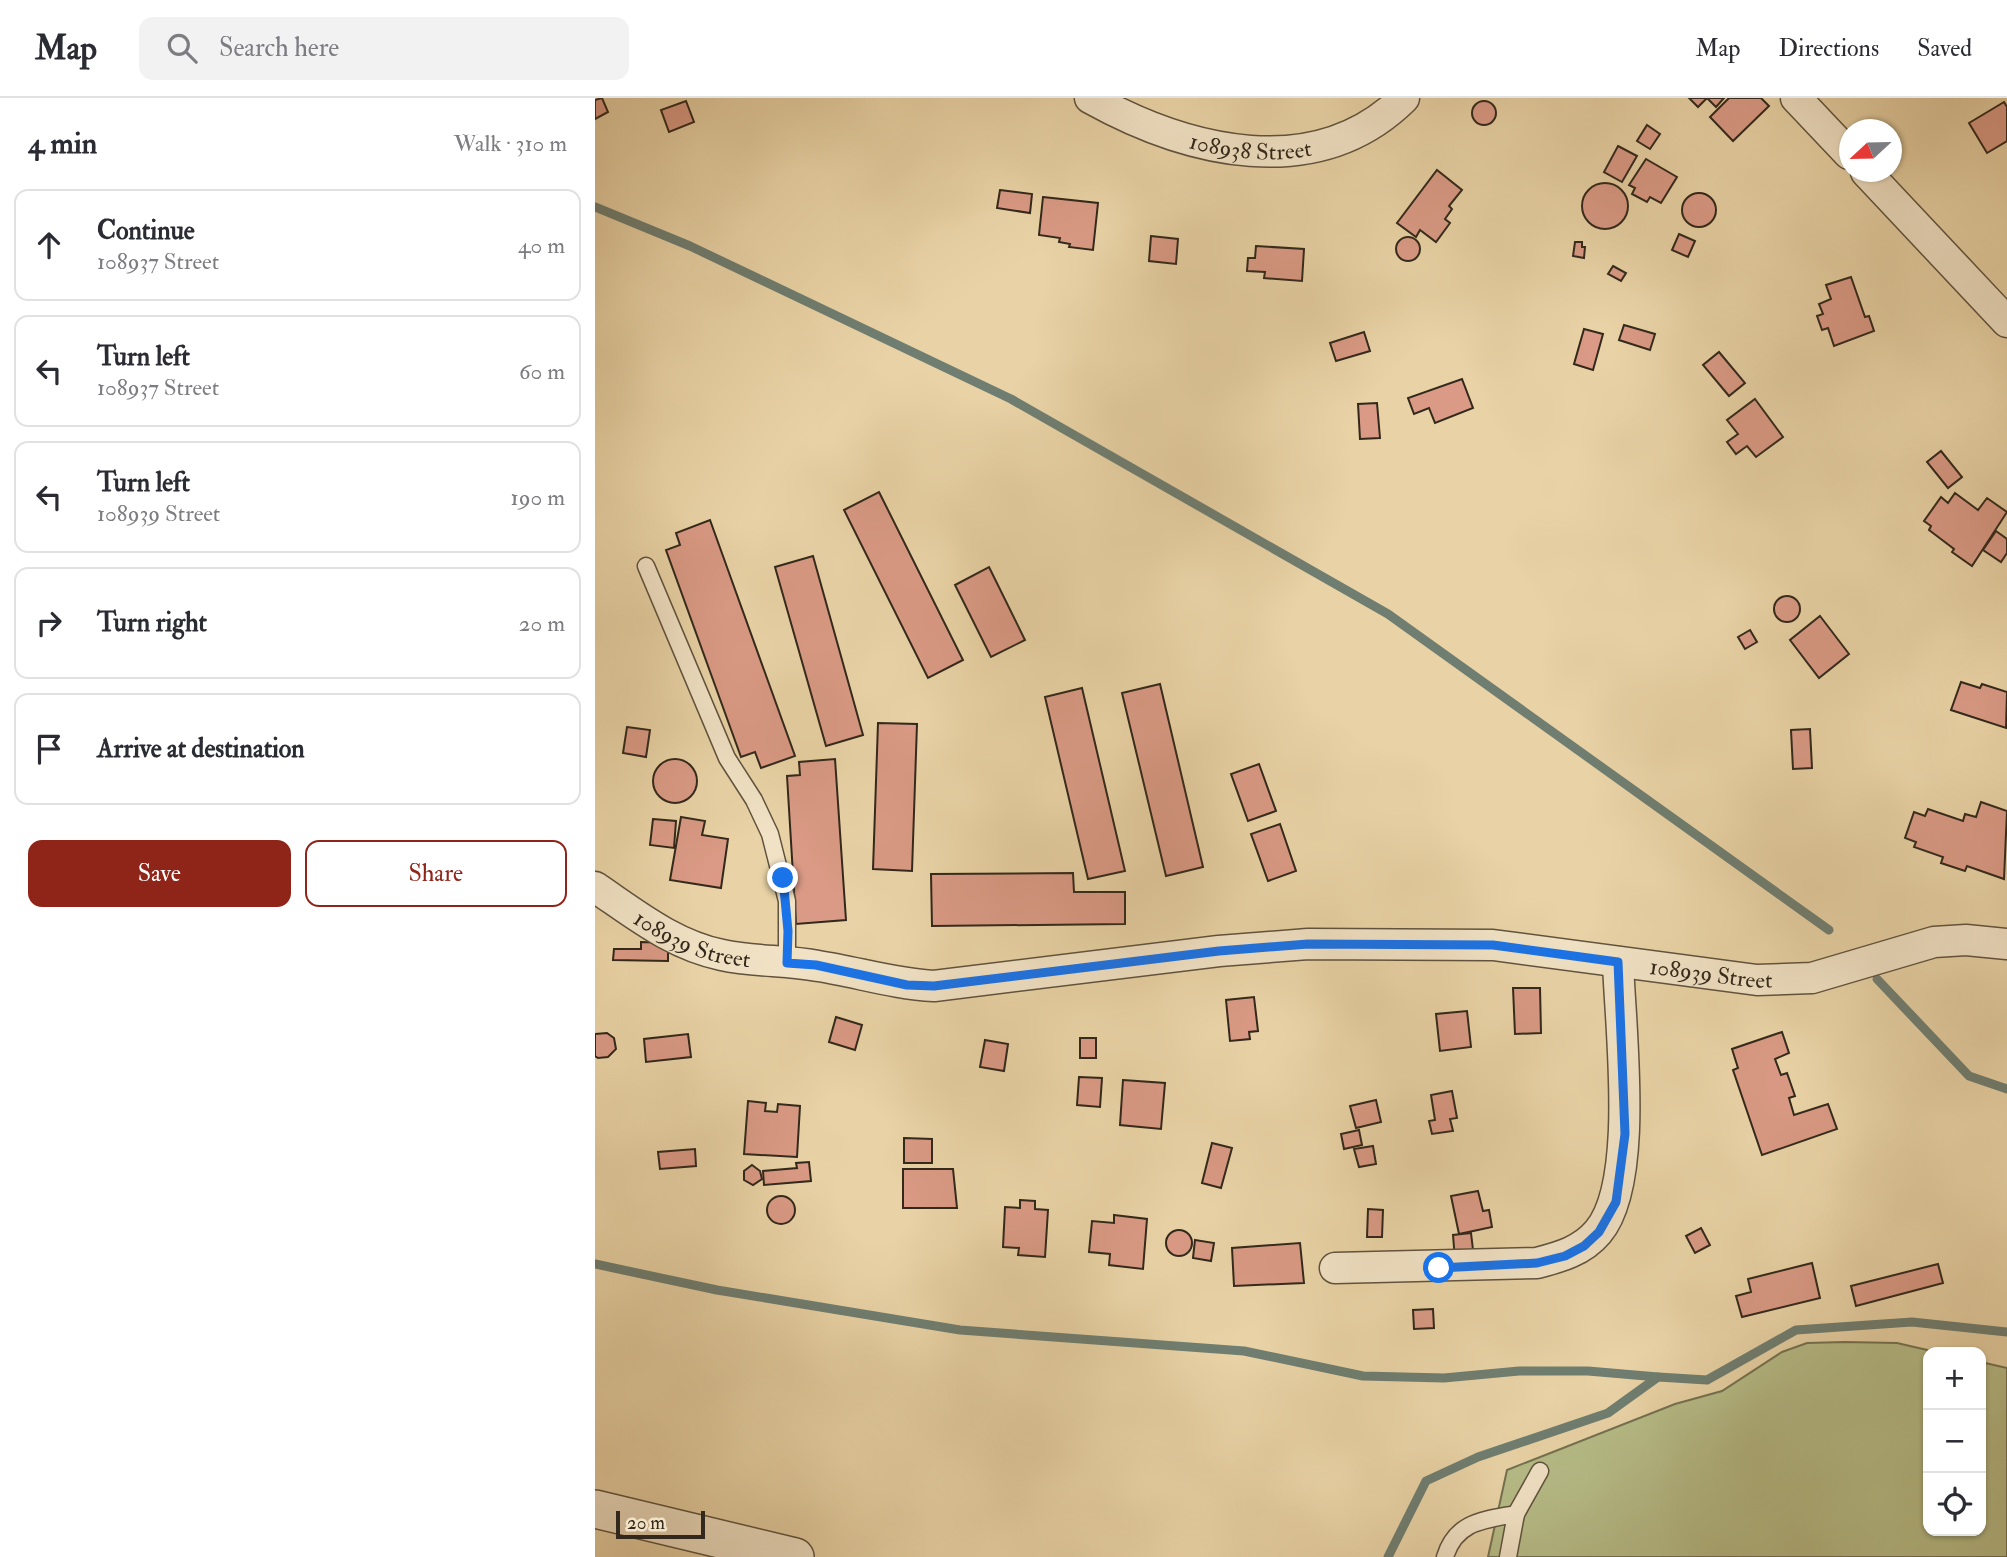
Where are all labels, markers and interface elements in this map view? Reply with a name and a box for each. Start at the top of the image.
search box [139,17,629,80]
text: Map [35,28,97,69]
icon: search [163,29,201,67]
text: Search here [219,32,339,64]
text: Map [1695,33,1740,64]
text: Directions [1778,33,1879,64]
text: Saved [1917,33,1972,64]
north arrow [1839,119,1902,182]
text: 4 min [28,125,97,162]
street label: 108938 Street [1186,126,1314,166]
text: Walk · 310 m [454,129,567,158]
text: Continue [97,215,195,247]
icon: ahead [30,226,68,264]
text: 40 m [518,231,565,260]
text: 108937 Street [97,247,219,276]
text: Turn left [97,341,190,373]
icon: left [30,352,68,390]
text: 60 m [519,357,565,386]
text: 108937 Street [97,373,219,402]
text: Turn left [97,467,190,499]
icon: left [30,478,68,516]
text: 190 m [511,483,565,512]
text: 108939 Street [97,499,220,528]
icon: right [30,604,68,642]
text: Turn right [97,607,207,639]
text: 20 m [519,609,565,638]
icon: arrive [30,730,68,768]
text: Arrive at destination [97,733,305,765]
button: Save [28,840,291,907]
button: Share [305,840,567,907]
route end [767,862,798,893]
street label: 108939 Street [628,903,752,974]
street label: 108939 Street [1648,951,1773,995]
route start [1423,1252,1454,1283]
map controls [1923,1347,1986,1536]
button: + [1923,1347,1986,1410]
button: − [1923,1410,1986,1473]
button: locate [1923,1473,1986,1536]
scale bar [616,1508,705,1540]
text: 20 m [627,1511,665,1535]

